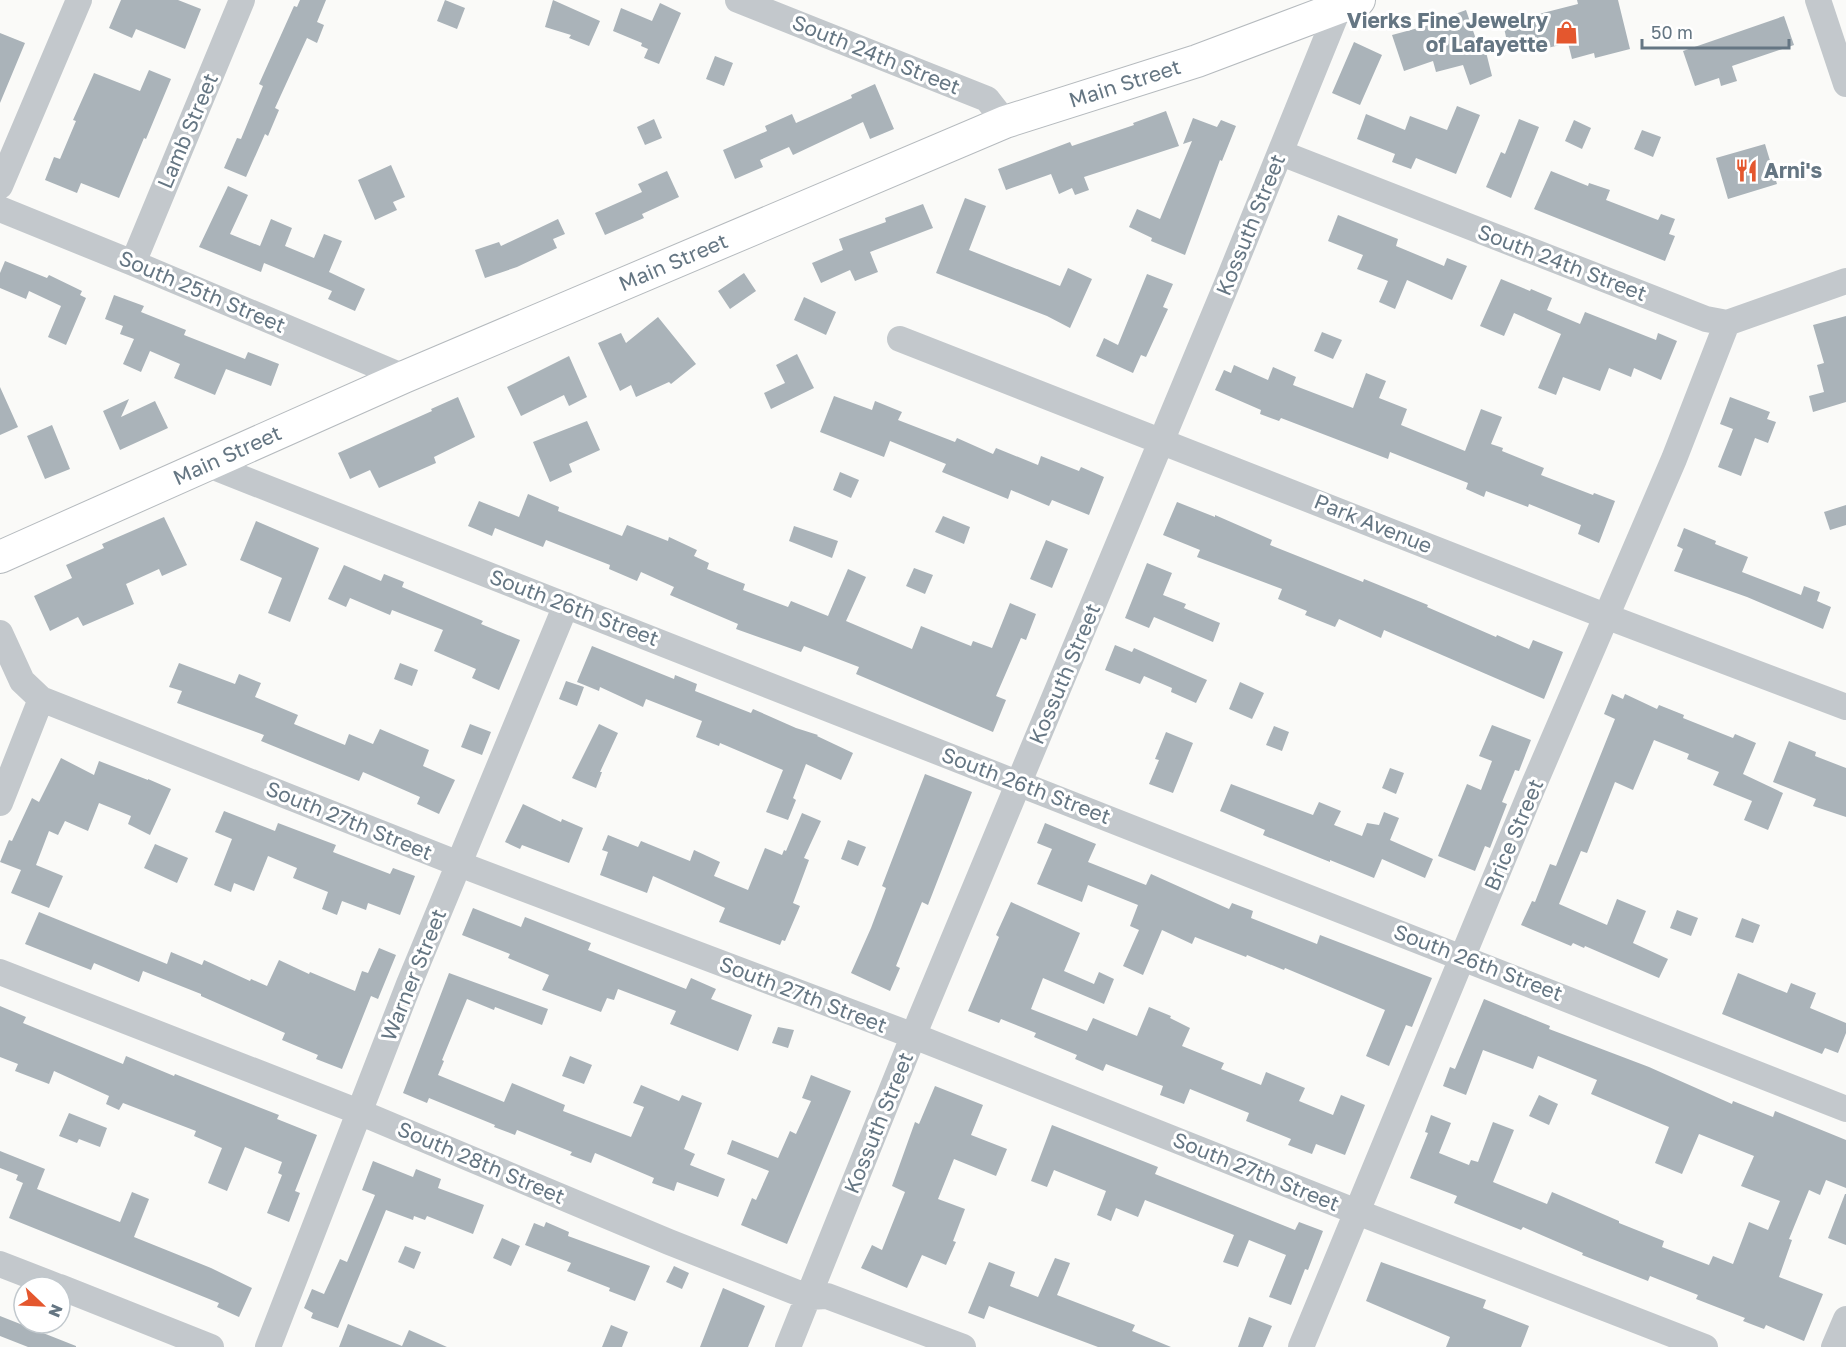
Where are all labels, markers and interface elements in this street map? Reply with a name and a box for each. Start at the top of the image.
place label: Vierks Fine Jewelry of Lafayette [1347,7,1548,57]
street label: South 24th Street [789,8,964,100]
scale bar [1642,12,1789,50]
shop icon: Vierks Fine Jewelry of Lafayette [1553,20,1579,46]
text: 50 m [1651,21,1693,43]
street label: Main Street [1065,53,1184,113]
street label: Lamb Street [151,69,223,192]
street label: Kossuth Street [1210,150,1290,299]
place label: Arni's [1764,157,1823,183]
restaurant icon: Arni's [1733,158,1759,184]
street label: South 24th Street [1474,218,1651,306]
street label: Main Street [615,227,732,296]
street label: South 25th Street [115,244,290,338]
street label: Main Street [169,419,285,490]
street label: Park Avenue [1311,488,1436,559]
street label: South 26th Street [486,563,663,651]
street label: Kossuth Street [1023,599,1105,748]
street label: South 26th Street [938,741,1115,829]
street label: South 27th Street [262,775,436,865]
street label: Brice Street [1478,775,1548,894]
street label: Warner Street [375,905,451,1044]
street label: South 26th Street [1390,918,1567,1006]
street label: South 27th Street [716,950,891,1038]
street label: Kossuth Street [838,1048,918,1197]
street label: South 28th Street [394,1115,569,1209]
street label: South 27th Street [1169,1126,1343,1216]
north arrow [12,1275,72,1335]
text: N [44,1301,67,1320]

